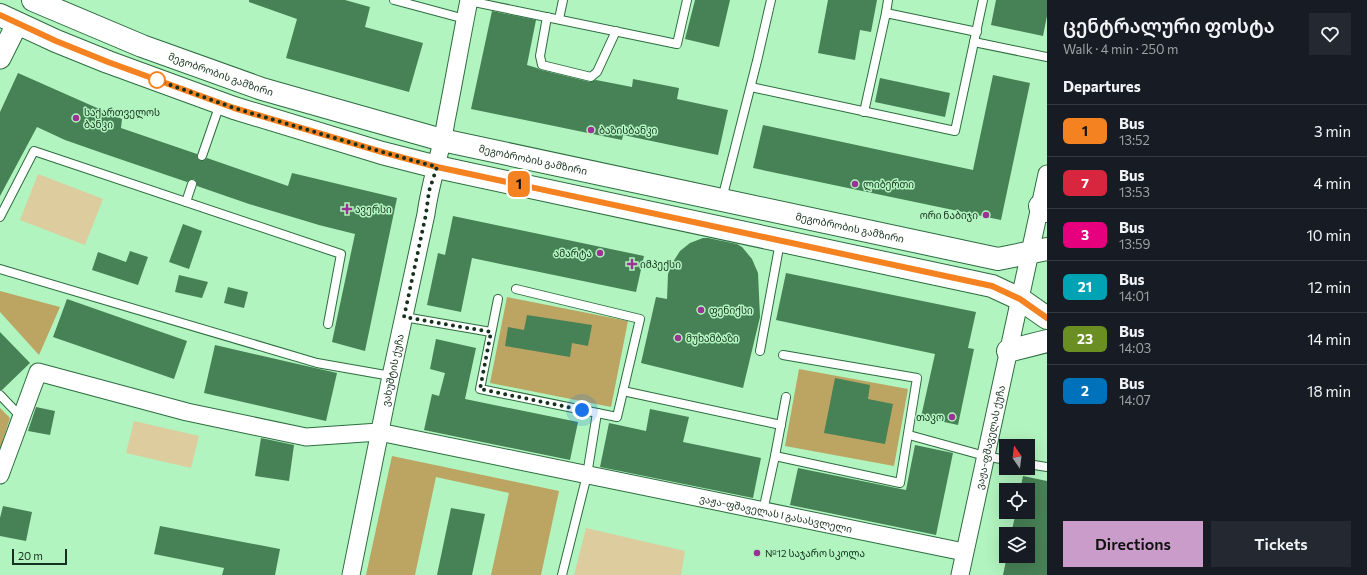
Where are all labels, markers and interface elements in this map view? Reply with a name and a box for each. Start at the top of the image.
button: heart [1309,13,1351,55]
text: ცენტრალური ფოსტა [1063,14,1275,37]
text: Walk · 4 min · 250 m [1063,41,1178,57]
street label: მეგობრობის გამზირი [167,50,275,98]
unlabelled marker [148,71,166,89]
text: Departures [1063,77,1141,95]
place label: საქართველოს ბანკი [84,106,160,131]
marker: საქართველოს ბანკი [71,113,81,123]
text: Bus [1119,114,1144,132]
text: 1 [1082,122,1088,139]
text: 3 min [1314,122,1351,140]
place label: ბაზისბანკი [599,124,658,137]
marker: ბაზისბანკი [586,125,596,135]
text: 13:52 [1119,132,1150,148]
street label: მეგობრობის გამზირი [478,142,589,177]
text: Bus [1119,166,1144,184]
line badge: 1 [506,171,532,197]
text: 7 [1081,174,1089,191]
text: 4 min [1314,174,1351,192]
text: 1 [516,175,522,192]
place label: ლიბერთი [863,178,914,191]
marker: ლიბერთი [850,179,860,189]
text: 13:53 [1119,184,1150,200]
place label: ავერსი [355,203,392,216]
marker: ავერსი [342,204,352,214]
place label: ორი ნაბიჯი [920,209,978,222]
street label: მეგობრობის გამზირი [795,210,905,245]
marker: ორი ნაბიჯი [981,210,991,220]
text: Bus [1119,218,1144,236]
text: 3 [1081,226,1089,243]
text: 10 min [1306,226,1351,244]
text: 13:59 [1119,236,1150,252]
place label: ამარტა [554,247,592,260]
marker: ამარტა [595,248,605,258]
place label: იმპექსი [640,258,681,271]
marker: იმპექსი [627,259,637,269]
text: Bus [1119,270,1144,288]
text: 21 [1078,278,1092,295]
text: 12 min [1308,278,1351,296]
text: 14:01 [1119,288,1149,304]
place label: ფენიქსი [709,304,753,317]
marker: ფენიქსი [696,305,706,315]
text: Bus [1119,322,1144,340]
text: 23 [1077,330,1093,347]
text: 14 min [1307,330,1351,348]
place label: მუხამბაზი [686,332,739,345]
street label: ვახუშტის ქუჩა [379,333,406,408]
marker: მუხამბაზი [673,333,683,343]
text: 14:03 [1119,340,1151,356]
text: Bus [1119,374,1144,392]
text: 2 [1081,382,1089,399]
text: 18 min [1307,382,1351,400]
street label: ვაჟა-ფშაველას ქუჩა [973,384,1007,491]
text: 14:07 [1119,392,1151,408]
your location [572,400,592,420]
place label: თაკო [916,411,944,424]
marker: თაკო [947,412,957,422]
north arrow [999,439,1035,475]
map controls [999,439,1035,563]
button: locate [999,483,1035,519]
street label: ვაჟა-ფშაველას I გასასვლელი [698,492,854,535]
button: Directions [1063,521,1203,567]
button: Tickets [1211,521,1351,567]
button: layers [999,527,1035,563]
scale bar [12,547,67,566]
place label: №12 საჯარო სკოლა [765,547,865,560]
marker: №12 საჯარო სკოლა [752,548,762,558]
text: 20 m [18,549,43,562]

